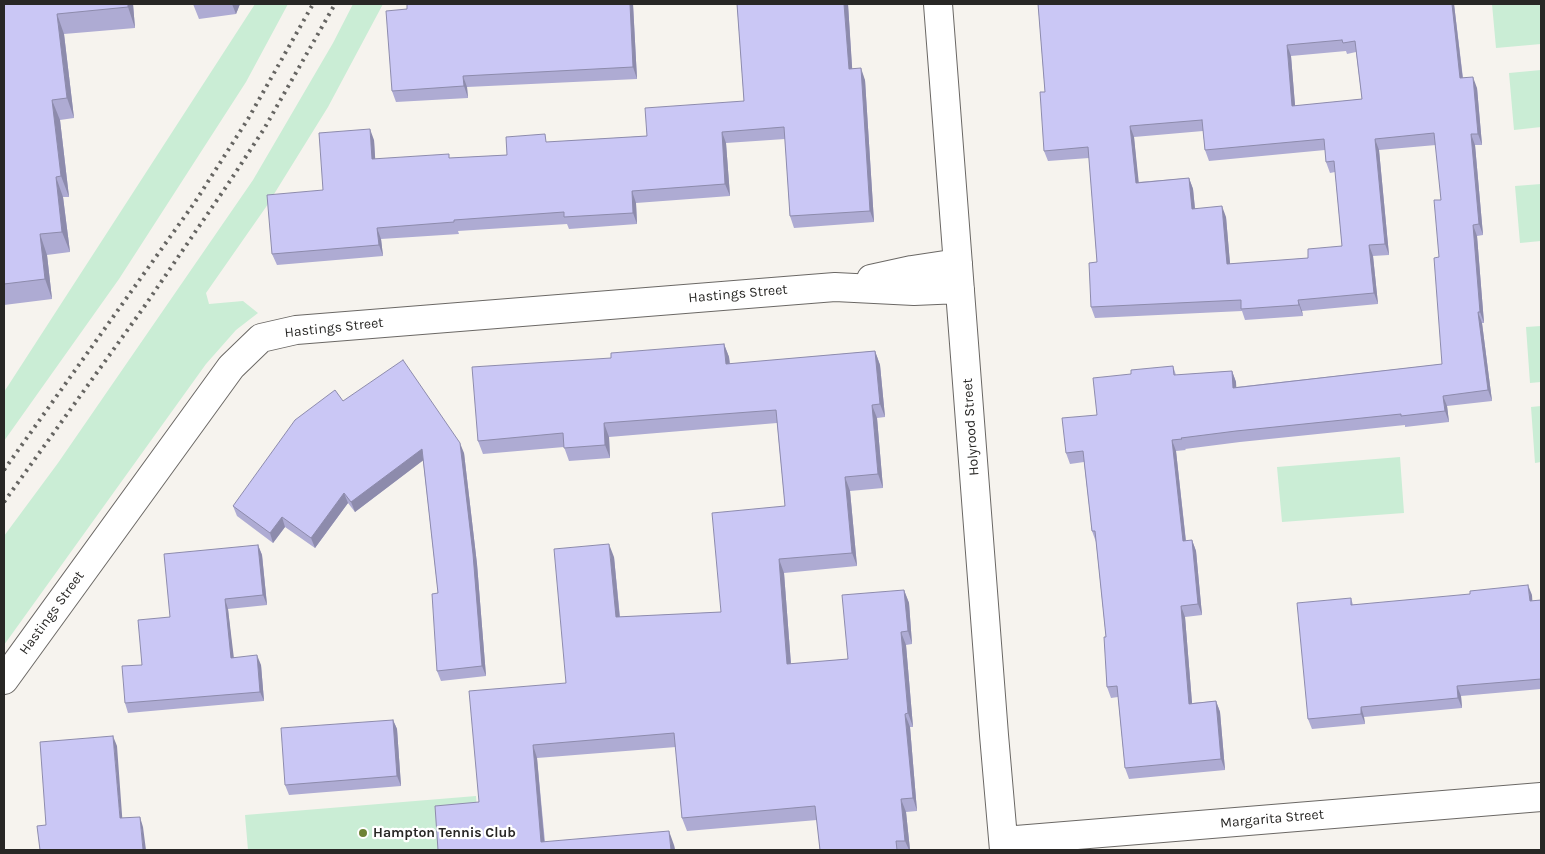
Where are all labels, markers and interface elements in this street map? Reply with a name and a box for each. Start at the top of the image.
street label: Hastings Street [688,281,788,307]
street label: Hastings Street [284,314,384,342]
street label: Holyrood Street [959,378,983,476]
street label: Hastings Street [16,568,88,658]
street label: Margarita Street [1219,806,1325,832]
place label: Hampton Tennis Club [373,825,516,841]
marker: Hampton Tennis Club [357,827,369,839]

